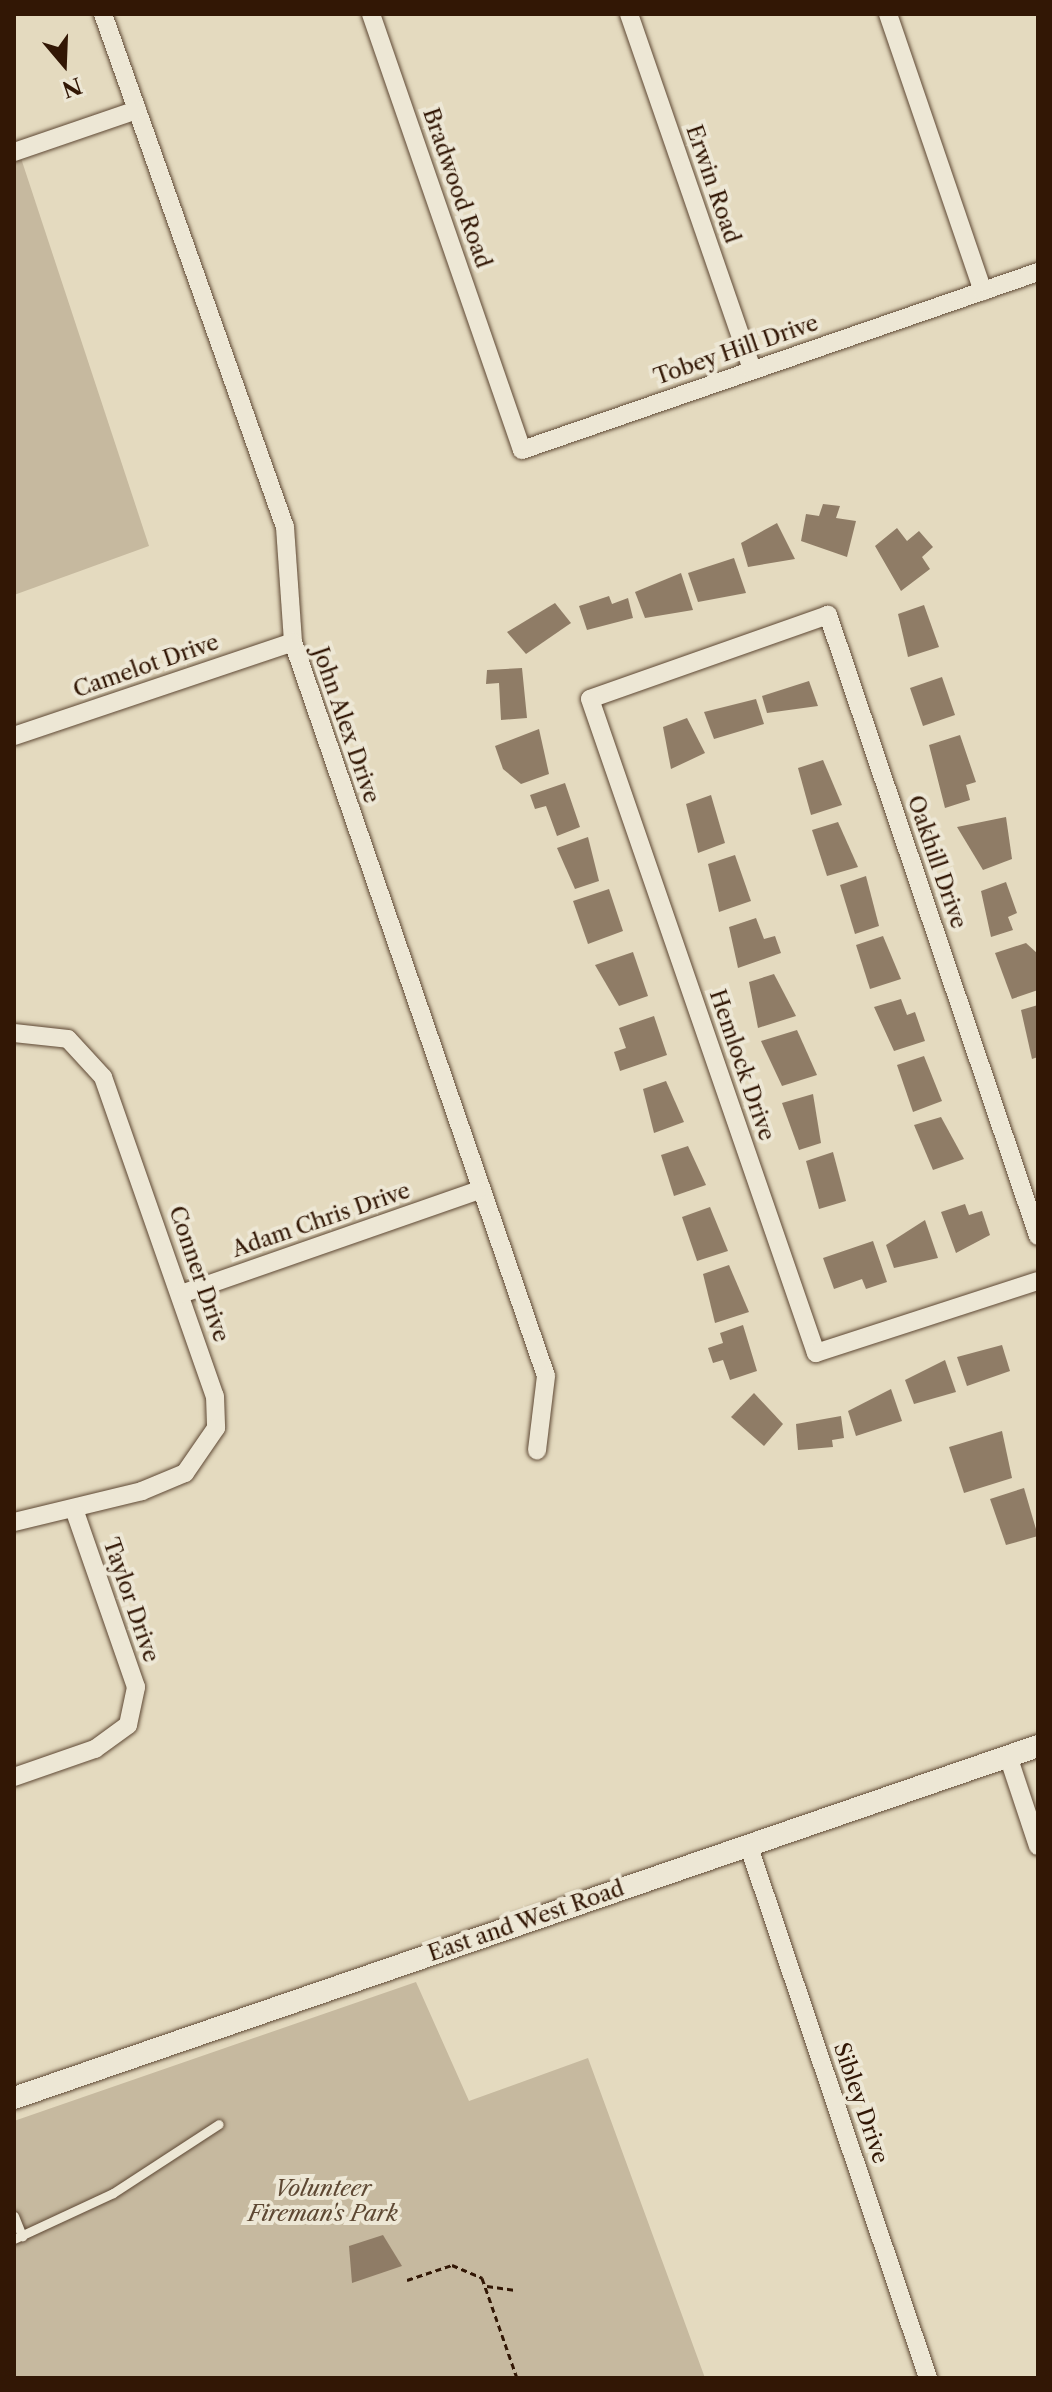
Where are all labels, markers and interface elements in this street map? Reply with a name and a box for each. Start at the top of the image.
north arrow [24,24,104,104]
text: N [59,71,85,103]
street label: Bradwood Road [417,105,497,271]
street label: Erwin Road [680,121,746,247]
street label: Tobey Hill Drive [650,309,822,391]
street label: Camelot Drive [70,629,222,703]
street label: John Alex Drive [307,643,385,807]
street label: Oakhill Drive [902,792,972,932]
street label: Hemlock Drive [704,986,780,1144]
street label: Adam Chris Drive [228,1177,414,1263]
street label: Conner Drive [163,1202,235,1346]
street label: Taylor Drive [97,1534,165,1666]
street label: East and West Road [424,1875,628,1967]
street label: Sibley Drive [828,2039,894,2167]
park label: Volunteer Fireman's Park [248,2175,398,2226]

